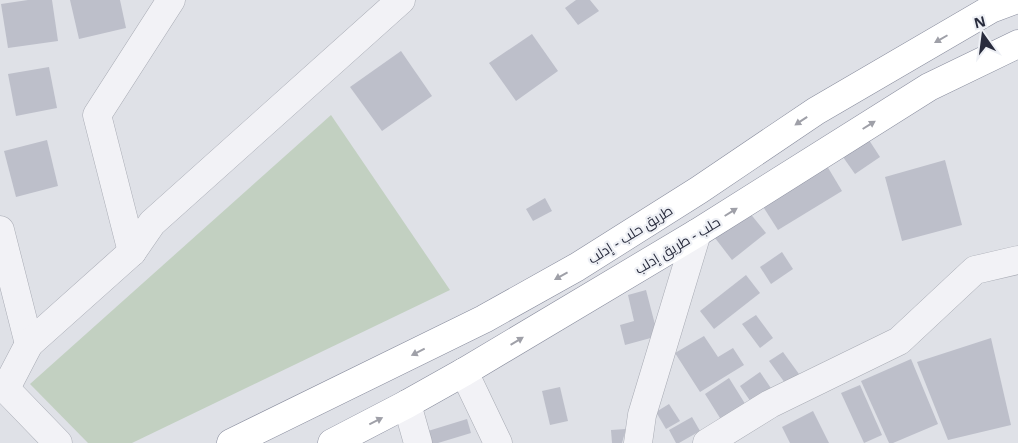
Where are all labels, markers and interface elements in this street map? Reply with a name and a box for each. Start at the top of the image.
north arrow [958,10,1008,60]
text: N [972,11,988,32]
one-way arrow [934,34,947,43]
one-way arrow [794,116,808,126]
one-way arrow [862,120,875,130]
street label: طريق حلب - إدلب [584,200,676,268]
one-way arrow [725,207,738,217]
street label: حلب - طريق إدلب [631,212,723,278]
one-way arrow [555,271,568,280]
one-way arrow [511,336,524,345]
one-way arrow [411,348,425,356]
one-way arrow [368,417,383,425]

